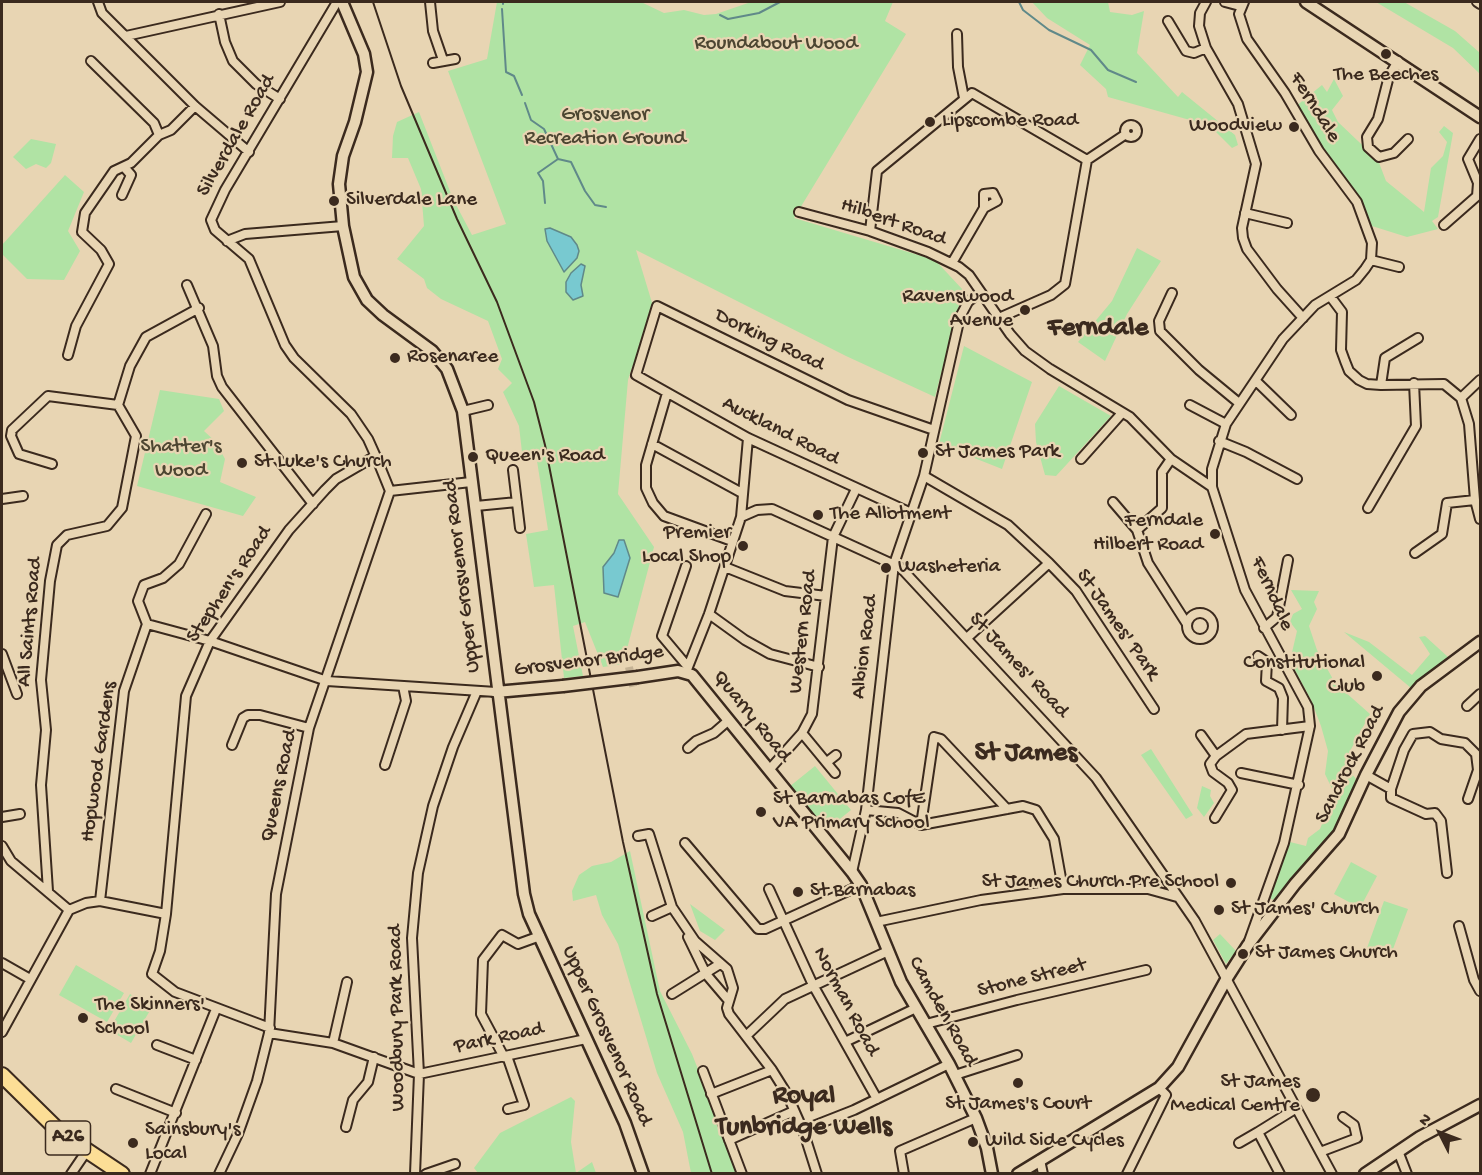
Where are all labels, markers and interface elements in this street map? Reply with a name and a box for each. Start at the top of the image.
park label: Roundabout Wood [694,32,858,58]
marker: The Beeches [1379,47,1393,61]
place label: The Beeches [1334,63,1438,89]
street label: Ferndale [1283,68,1345,148]
street label: Silverdale Road [192,71,282,201]
park label: Grosvenor Recreation Ground [524,103,686,153]
place label: Lipscombe Road [942,109,1078,135]
place label: Woodview [1189,114,1282,140]
marker: Lipscombe Road [923,115,937,129]
marker: Woodview [1287,120,1301,134]
place label: Silverdale Lane [346,188,477,214]
street label: Hilbert Road [837,193,949,253]
marker: Silverdale Lane [327,194,341,208]
place label: Ravenswood Avenue [902,285,1013,335]
marker: Ravenswood Avenue [1018,303,1032,317]
street label: Dorking Road [710,304,828,378]
district label: Ferndale [1048,314,1148,346]
place label: Rosenaree [407,345,498,371]
marker: Rosenaree [388,351,402,365]
street label: Auckland Road [717,392,843,472]
park label: Shatter's Wood [140,435,222,485]
place label: St James Park [935,440,1060,466]
place label: Queen's Road [485,444,605,470]
marker: St James Park [916,446,930,460]
place label: St Luke's Church [254,450,391,476]
marker: Queen's Road [466,450,480,464]
marker: St Luke's Church [235,456,249,470]
street label: Upper Grosvenor Road [439,478,487,674]
place label: The Allotment [830,502,951,528]
marker: The Allotment [811,508,825,522]
place label: Ferndale Hilbert Road [1093,509,1203,559]
place label: Premier Local Shop [642,521,731,571]
street label: Stephen's Road [182,522,278,648]
marker: Ferndale Hilbert Road [1208,527,1222,541]
marker: Premier Local Shop [736,539,750,553]
street label: Ferndale [1244,553,1298,635]
place label: Washeteria [898,555,1000,581]
street label: All Saints Road [13,556,49,688]
marker: Washeteria [879,561,893,575]
street label: St James' Park [1069,565,1165,685]
street label: Western Road [784,569,824,695]
street label: Albion Road [847,594,885,700]
street label: St James' Road [963,608,1073,724]
street label: Grosvenor Bridge [513,640,665,684]
place label: Constitutional Club [1243,651,1365,701]
street label: Quarry Road [706,666,796,768]
marker: Constitutional Club [1370,669,1384,683]
street label: Hopwood Gardens [76,680,124,844]
street label: Sandrock Road [1310,702,1392,828]
street label: Queens Road [256,728,304,844]
district label: St James [975,739,1077,771]
place label: St Barnabas CofE VA Primary School [773,787,930,837]
marker: St Barnabas CofE VA Primary School [754,805,768,819]
place label: St James Church Pre School [982,870,1219,896]
marker: St James Church Pre School [1224,876,1238,890]
place label: St Barnabas [810,879,915,905]
marker: St Barnabas [791,885,805,899]
place label: St James' Church [1231,897,1379,923]
marker: St James' Church [1212,903,1226,917]
street label: Woodbury Park Road [384,925,412,1111]
place label: St James Church [1255,941,1398,967]
street label: Upper Grosvenor Road [555,942,657,1130]
street label: Norman Road [806,943,884,1061]
marker: St James Church [1236,947,1250,961]
street label: Camden Road [901,953,983,1071]
street label: Stone Street [975,953,1089,1005]
place label: The Skinners' School [95,993,205,1043]
marker: The Skinners' School [76,1011,90,1025]
street label: Park Road [452,1017,546,1061]
place label: St James Medical Centre [1170,1070,1300,1120]
marker: St James's Court [1011,1076,1025,1090]
district label: Royal Tunbridge Wells [716,1082,892,1145]
marker: St James Medical Centre [1304,1086,1322,1104]
place label: St James's Court [945,1092,1091,1118]
north arrow [1410,1103,1470,1163]
text: N [1416,1110,1437,1131]
place label: Sainsbury's Local [145,1118,240,1168]
road number: A26 [46,1121,90,1155]
place label: Wild Side Cycles [985,1129,1124,1155]
marker: Wild Side Cycles [966,1135,980,1149]
marker: Sainsbury's Local [126,1136,140,1150]

